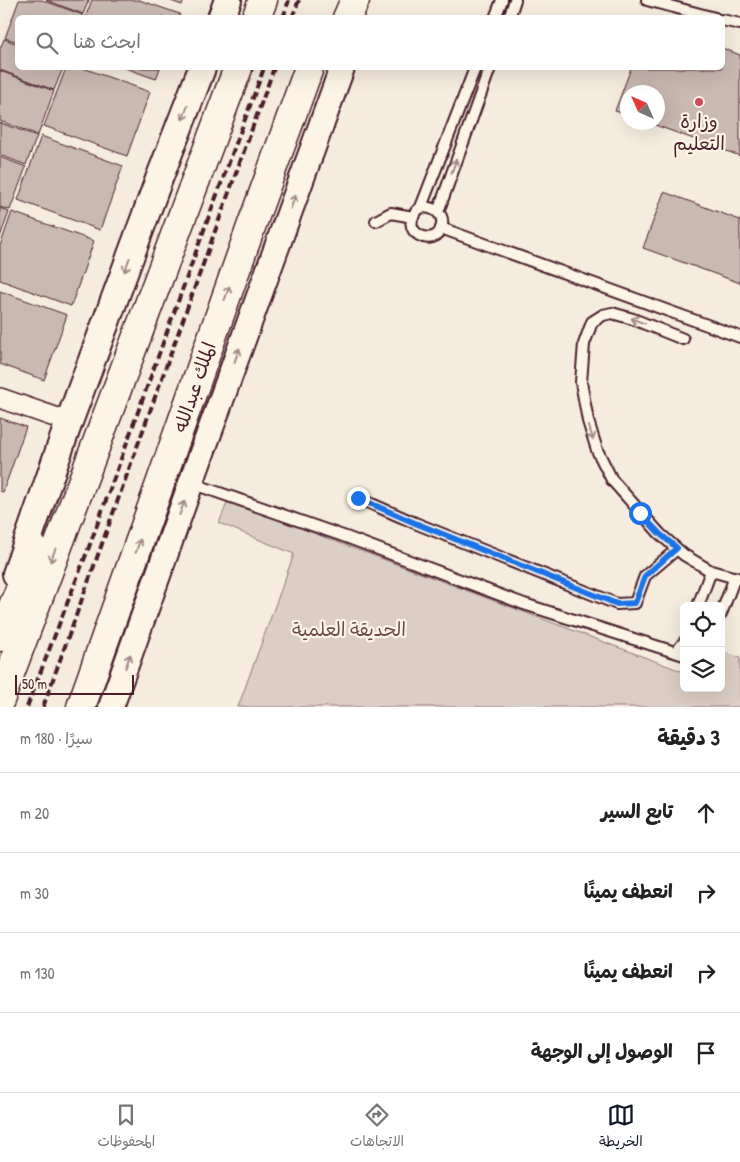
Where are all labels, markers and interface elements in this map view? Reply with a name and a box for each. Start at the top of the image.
search box [15,15,725,70]
text: ابحث هنا [73,28,141,54]
icon: search [33,29,61,57]
north arrow [620,85,665,130]
marker: وزارة التعليم [693,96,705,108]
one-way arrow [179,105,189,120]
place label: وزارة التعليم [673,108,725,158]
one-way arrow [450,159,459,174]
one-way arrow [289,195,298,211]
one-way arrow [122,257,131,272]
one-way arrow [223,286,233,302]
one-way arrow [631,316,646,325]
street label: الملك عبدالله [166,338,222,436]
one-way arrow [233,348,242,363]
one-way arrow [587,424,597,440]
route end [347,487,370,510]
one-way arrow [178,501,187,516]
route start [629,502,652,525]
one-way arrow [134,538,143,554]
one-way arrow [48,547,58,562]
map controls [680,602,725,692]
button: locate [680,602,725,647]
park label: الحديقة العلمية [292,616,406,642]
button: layers [680,647,725,692]
one-way arrow [124,654,133,669]
scale bar [15,672,134,695]
text: 50 m [22,674,47,693]
text: 3 دقيقة [657,723,720,752]
text: سيرًا · 180 m [20,727,93,749]
text: تابع السير [601,798,673,824]
icon: ahead [692,799,720,827]
text: 20 m [20,802,49,824]
text: انعطف يمينًا [584,878,673,904]
icon: right [692,879,720,907]
text: 30 m [20,882,49,904]
text: انعطف يمينًا [584,958,673,984]
icon: right [692,959,720,987]
text: 130 m [20,962,55,984]
text: الوصول إلى الوجهة [531,1038,673,1064]
icon: arrive [692,1039,720,1067]
tab: المحفوظات [97,1101,155,1154]
tab: الاتجاهات [350,1101,404,1154]
tab: الخريطة [599,1101,643,1154]

